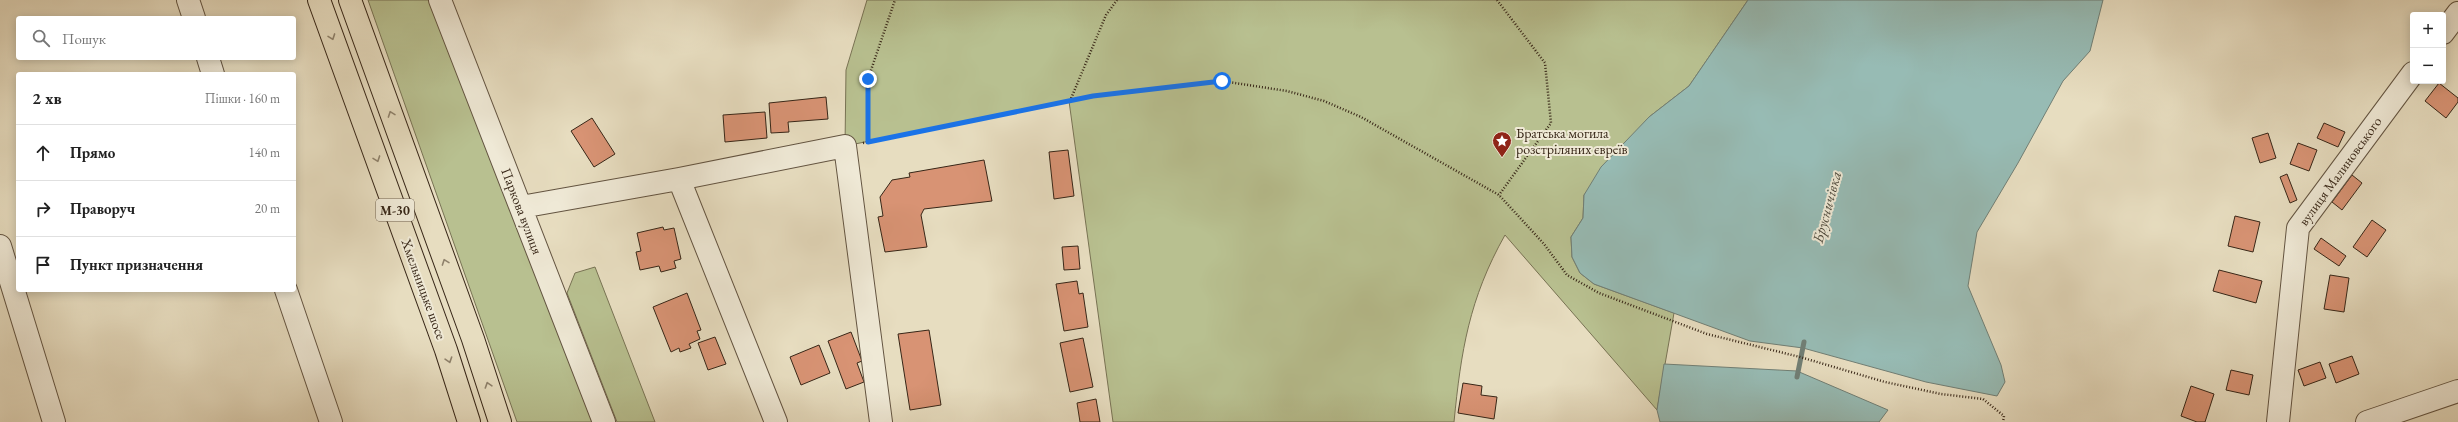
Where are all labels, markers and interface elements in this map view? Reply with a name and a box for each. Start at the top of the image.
map controls [2410,12,2446,84]
button: + [2410,12,2446,48]
search box [16,16,296,60]
icon: search [30,27,52,49]
text: Пошук [62,29,106,48]
one-way arrow [328,33,336,40]
button: − [2410,48,2446,84]
route end [859,70,877,88]
route start [1213,72,1231,90]
text: 2 хв [32,87,62,109]
text: Пішки · 160 m [205,90,280,107]
one-way arrow [388,110,396,117]
street label: вулиця Малиновського [2294,113,2386,229]
place label: Братська могила розстріляних євреїв [1516,124,1628,158]
place icon: Братська могила розстріляних євреїв [1491,130,1513,158]
icon: ahead [32,142,54,164]
text: Прямо [70,143,115,162]
text: 140 m [249,144,280,161]
one-way arrow [372,155,380,162]
street label: Паркова вулиця [497,165,547,257]
water label: Брусничівка [1808,169,1845,246]
icon: right [32,198,54,220]
text: Праворуч [70,199,135,218]
road number: М-30 [376,199,414,221]
text: 20 m [255,200,280,217]
street label: Хмельницьке шосе [397,235,451,342]
icon: arrive [32,254,54,276]
text: Пункт призначення [70,255,203,274]
one-way arrow [442,259,450,266]
one-way arrow [444,356,453,363]
one-way arrow [484,382,493,389]

